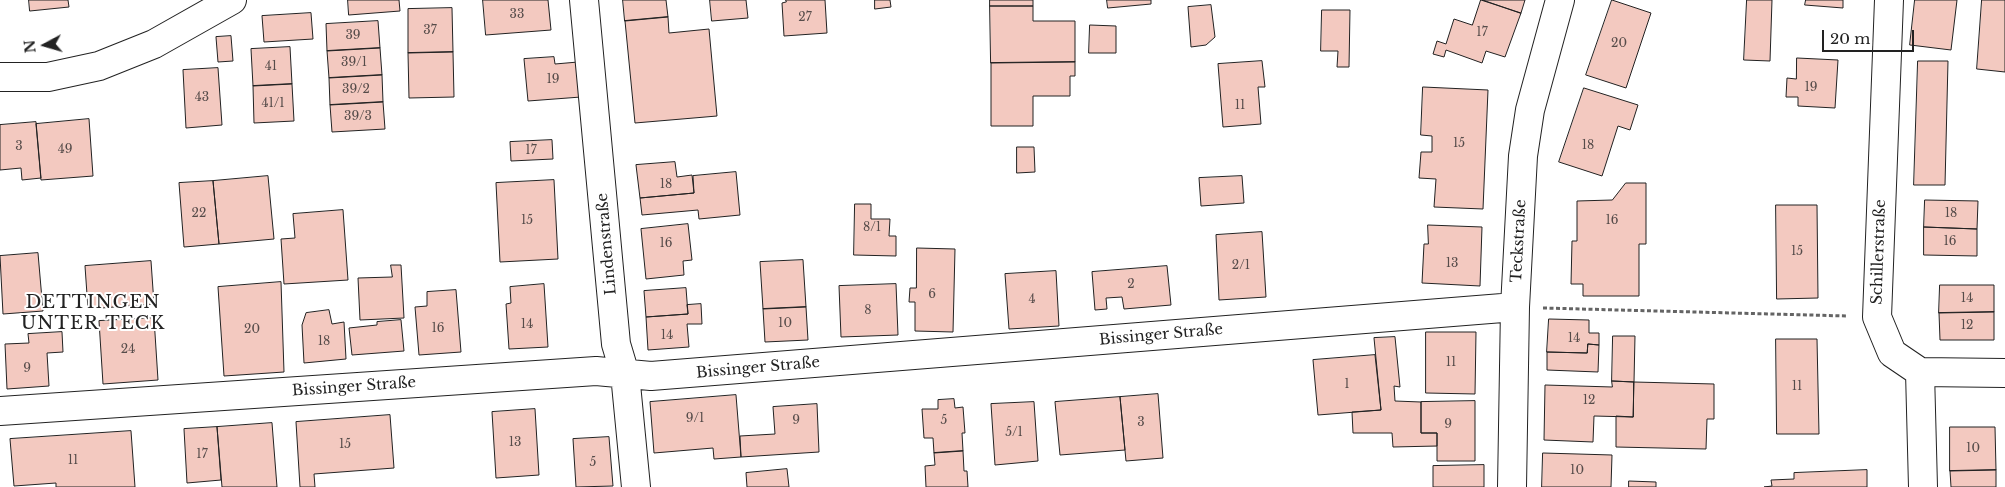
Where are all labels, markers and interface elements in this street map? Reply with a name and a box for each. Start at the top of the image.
house number: 33 [510,8,524,22]
house number: 27 [798,11,812,25]
north arrow [20,20,70,70]
scale bar [1825,20,1918,52]
house number: 37 [423,24,437,38]
house number: 17 [1476,26,1488,40]
house number: 39 [345,29,361,43]
text: 20 m [1830,29,1870,48]
house number: 20 [1611,37,1627,51]
text: N [20,39,40,54]
house number: 39/1 [341,56,367,70]
house number: 41 [265,60,277,74]
house number: 19 [546,73,560,87]
house number: 19 [1804,81,1818,95]
house number: 39/2 [342,83,370,97]
house number: 43 [195,91,209,105]
house number: 41/1 [261,97,285,111]
house number: 11 [1235,99,1245,113]
house number: 39/3 [344,110,372,124]
house number: 15 [1453,137,1465,151]
house number: 18 [1582,139,1594,153]
house number: 3 [15,140,23,154]
house number: 49 [58,143,72,157]
house number: 17 [525,144,537,158]
house number: 18 [660,178,672,192]
street label: Lindenstraße [594,192,620,296]
street label: Teckstraße [1508,199,1530,283]
street label: Schillerstraße [1868,199,1890,305]
house number: 22 [192,207,206,221]
house number: 18 [1945,207,1957,221]
house number: 15 [521,214,533,228]
house number: 16 [1605,214,1619,228]
house number: 8/1 [863,221,881,235]
house number: 16 [1943,235,1957,249]
house number: 16 [659,237,673,251]
house number: 15 [1791,245,1803,259]
house number: 13 [1446,257,1458,271]
house number: 2/1 [1232,259,1250,273]
house number: 2 [1127,278,1135,292]
house number: 6 [928,288,936,302]
district label: DETTINGEN UNTER TECK [19,292,167,334]
house number: 14 [1961,292,1973,306]
house number: 4 [1028,293,1036,307]
house number: 8 [864,304,872,318]
house number: 10 [778,317,792,331]
house number: 14 [521,318,533,332]
house number: 12 [1961,319,1973,333]
street label: Bissinger Straße [1098,321,1224,349]
house number: 16 [431,322,445,336]
house number: 20 [244,323,260,337]
house number: 14 [661,329,673,343]
house number: 14 [1568,332,1580,346]
house number: 18 [318,335,330,349]
house number: 24 [121,343,135,357]
street label: Bissinger Straße [695,354,821,382]
house number: 11 [1446,356,1456,370]
house number: 9 [23,362,31,376]
street label: Bissinger Straße [291,374,417,400]
house number: 1 [1344,378,1350,392]
house number: 11 [1792,380,1802,394]
house number: 12 [1583,394,1595,408]
house number: 9/1 [686,412,704,426]
house number: 9 [792,414,800,428]
house number: 5 [941,414,947,428]
house number: 3 [1137,416,1145,430]
house number: 9 [1444,418,1452,432]
house number: 5/1 [1005,426,1023,440]
house number: 13 [509,436,521,450]
house number: 15 [339,438,351,452]
house number: 10 [1966,442,1980,456]
house number: 17 [196,448,208,462]
house number: 11 [68,454,78,468]
house number: 5 [590,456,596,470]
house number: 10 [1570,464,1584,478]

